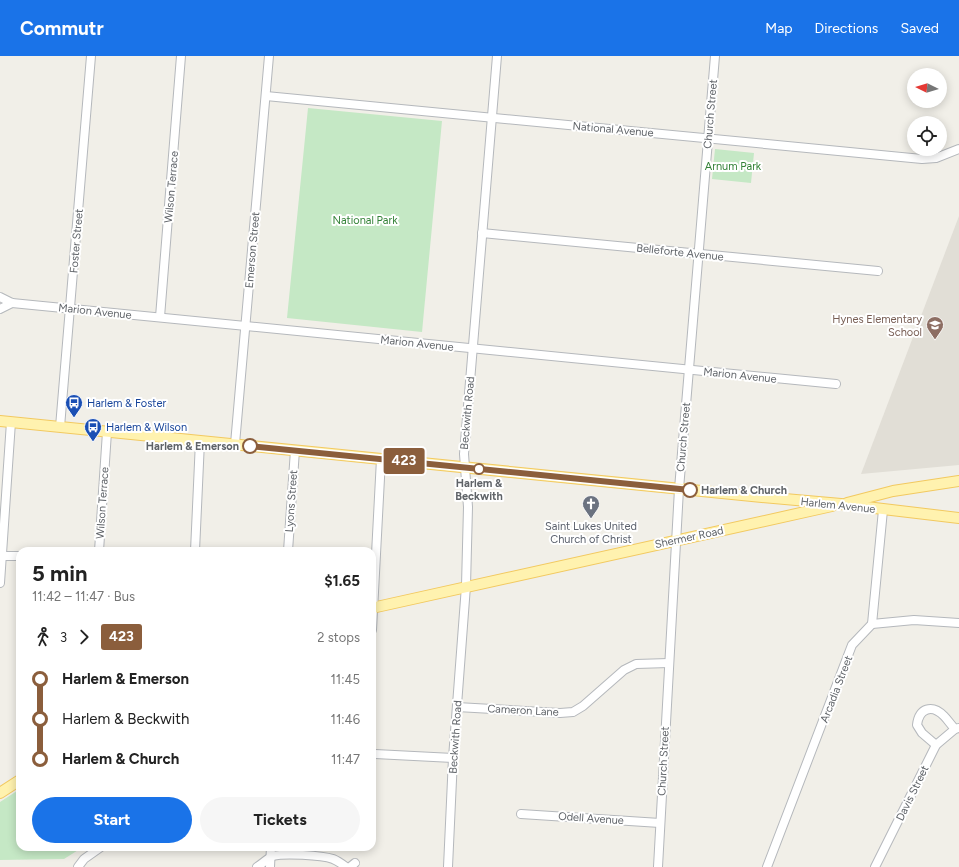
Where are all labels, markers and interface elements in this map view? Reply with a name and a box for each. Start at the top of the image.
text: Commutr [20,17,104,40]
text: Map [765,20,793,37]
text: Directions [815,20,878,37]
text: Saved [900,20,939,37]
north arrow [907,68,947,108]
map controls [907,68,947,156]
street label: Church Street [701,79,720,149]
button: locate [907,116,947,156]
street label: National Avenue [572,119,654,140]
street label: Wilson Terrace [162,150,181,224]
park label: Arnum Park [705,160,762,173]
street label: Foster Street [67,208,86,274]
street label: Emerson Street [243,211,262,289]
park label: National Park [332,214,398,227]
street label: Belleforte Avenue [636,241,724,264]
street label: Marion Avenue [58,301,132,322]
place label: Hynes Elementary School [832,313,922,339]
school or university icon: Hynes Elementary School [925,315,945,340]
street label: Marion Avenue [380,333,454,354]
street label: Marion Avenue [703,365,777,386]
street label: Beckwith Road [458,376,477,450]
bus stop icon: Harlem & Foster [64,393,84,418]
place label: Harlem & Foster [87,397,166,410]
street label: Church Street [674,402,693,472]
bus stop icon: Harlem & Wilson [83,417,103,442]
place label: Harlem & Wilson [106,421,187,434]
marker: Harlem & Emerson [242,438,258,454]
place label: Harlem & Emerson [146,440,239,453]
line badge: 423 [381,448,427,474]
text: 423 [392,452,416,469]
marker: Harlem & Beckwith [473,463,485,475]
street label: Wilson Terrace [93,467,112,540]
street label: Lyons Street [283,469,300,533]
place label: Harlem & Beckwith [455,477,503,503]
marker: Harlem & Church [682,482,698,498]
place label: Harlem & Church [701,484,787,497]
church icon: Saint Lukes United Church of Christ [581,494,601,519]
street label: Harlem Avenue [800,495,876,516]
place label: Saint Lukes United Church of Christ [545,520,637,546]
street label: Shermer Road [654,524,725,551]
text: 5 min [32,560,87,587]
text: $1.65 [324,572,360,590]
text: 11:42 – 11:47 · Bus [32,589,135,604]
icon: walk [32,626,54,648]
icon: forward [73,626,95,648]
text: 423 [109,628,134,645]
text: 3 [60,630,67,645]
text: 2 stops [317,630,360,645]
street label: Arcadia Street [818,654,855,725]
text: Harlem & Emerson [62,670,189,688]
text: 11:45 [330,672,360,687]
street label: Beckwith Road [446,700,465,774]
street label: Cameron Lane [487,702,559,719]
text: Harlem & Beckwith [62,710,189,728]
text: 11:46 [331,712,360,727]
street label: Church Street [655,726,672,796]
text: Harlem & Church [62,750,179,768]
text: 11:47 [331,752,360,767]
street label: Davis Street [893,763,931,823]
button: Start [32,797,192,843]
button: Tickets [200,797,360,843]
street label: Odell Avenue [558,810,624,827]

